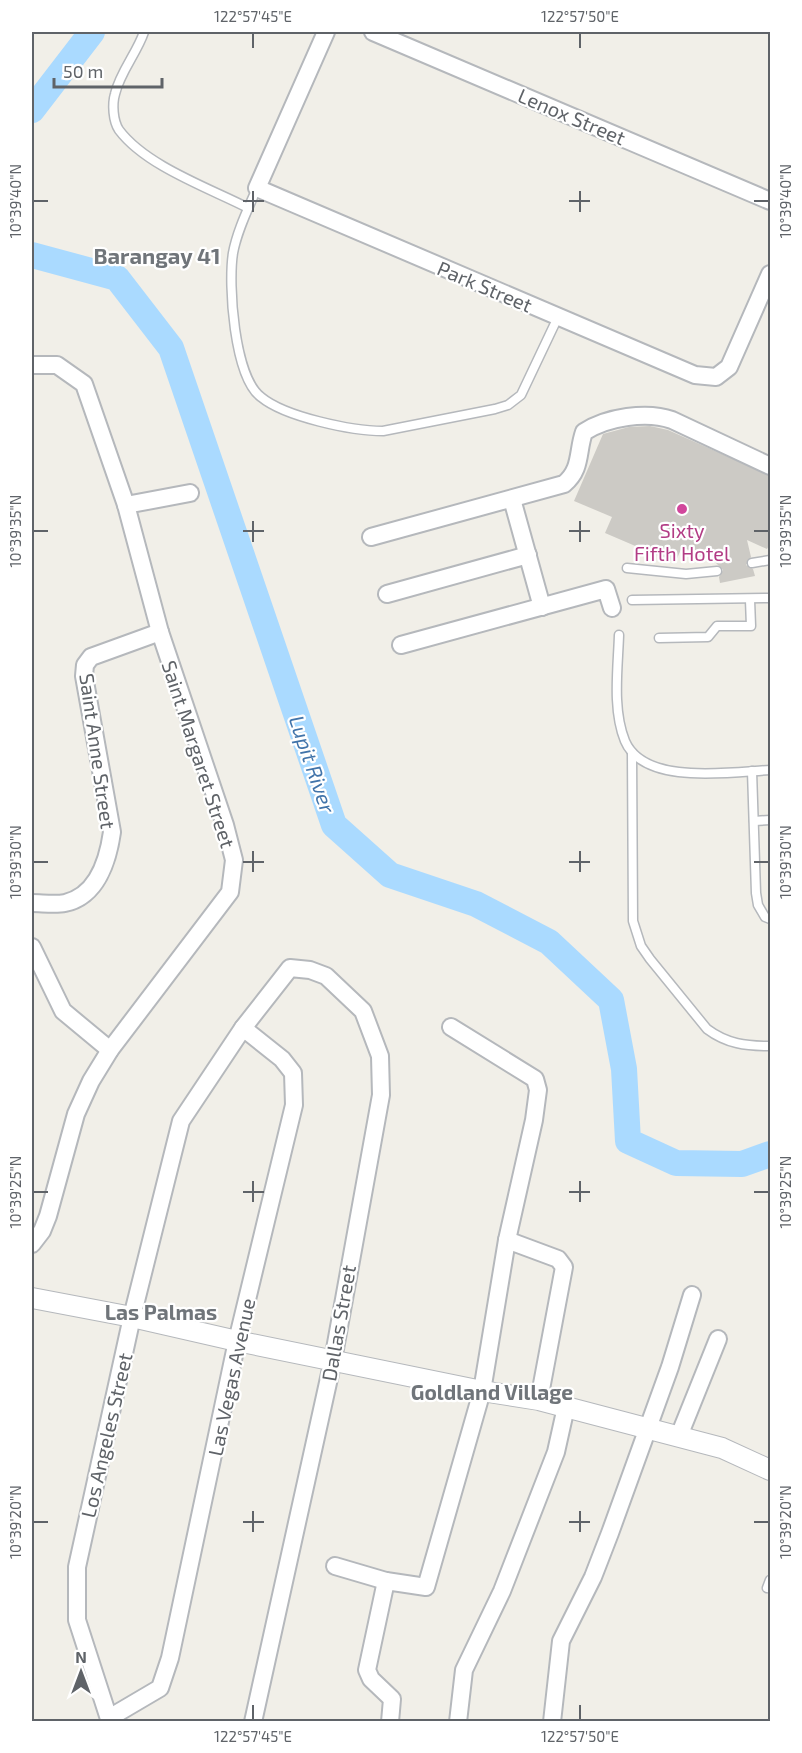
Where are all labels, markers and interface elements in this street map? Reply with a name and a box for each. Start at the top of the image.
text: 122°57'45"E [214,7,292,25]
text: 122°57'50"E [541,7,619,25]
scale bar [54,51,162,89]
text: 50 m [63,60,103,82]
street label: Lenox Street [515,83,630,150]
text: 10°39'40"N [6,164,24,238]
text: 10°39'40"N [776,164,794,238]
district label: Barangay 41 [93,242,221,269]
street label: Park Street [434,255,536,317]
text: 10°39'35"N [6,495,24,567]
text: 10°39'35"N [776,495,794,567]
marker: Sixty Fifth Hotel [675,502,689,516]
place label: Sixty Fifth Hotel [634,518,730,565]
street label: Saint Margaret Street [157,657,241,851]
street label: Saint Anne Street [75,672,121,831]
water label: Lupit River [285,712,342,817]
text: 10°39'30"N [6,825,24,899]
text: 10°39'30"N [776,825,794,899]
text: 10°39'25"N [6,1156,24,1228]
text: 10°39'25"N [776,1156,794,1228]
street label: Dallas Street [316,1263,360,1383]
street label: Las Vegas Avenue [203,1296,259,1458]
district label: Las Palmas [105,1299,217,1324]
street label: Los Angeles Street [75,1350,137,1520]
district label: Goldland Village [411,1379,573,1404]
text: 10°39'20"N [6,1485,24,1559]
text: 10°39'20"N [776,1485,794,1559]
north arrow [51,1642,111,1702]
text: N [75,1647,87,1666]
text: 122°57'45"E [214,1727,292,1745]
text: 122°57'50"E [541,1727,619,1745]

